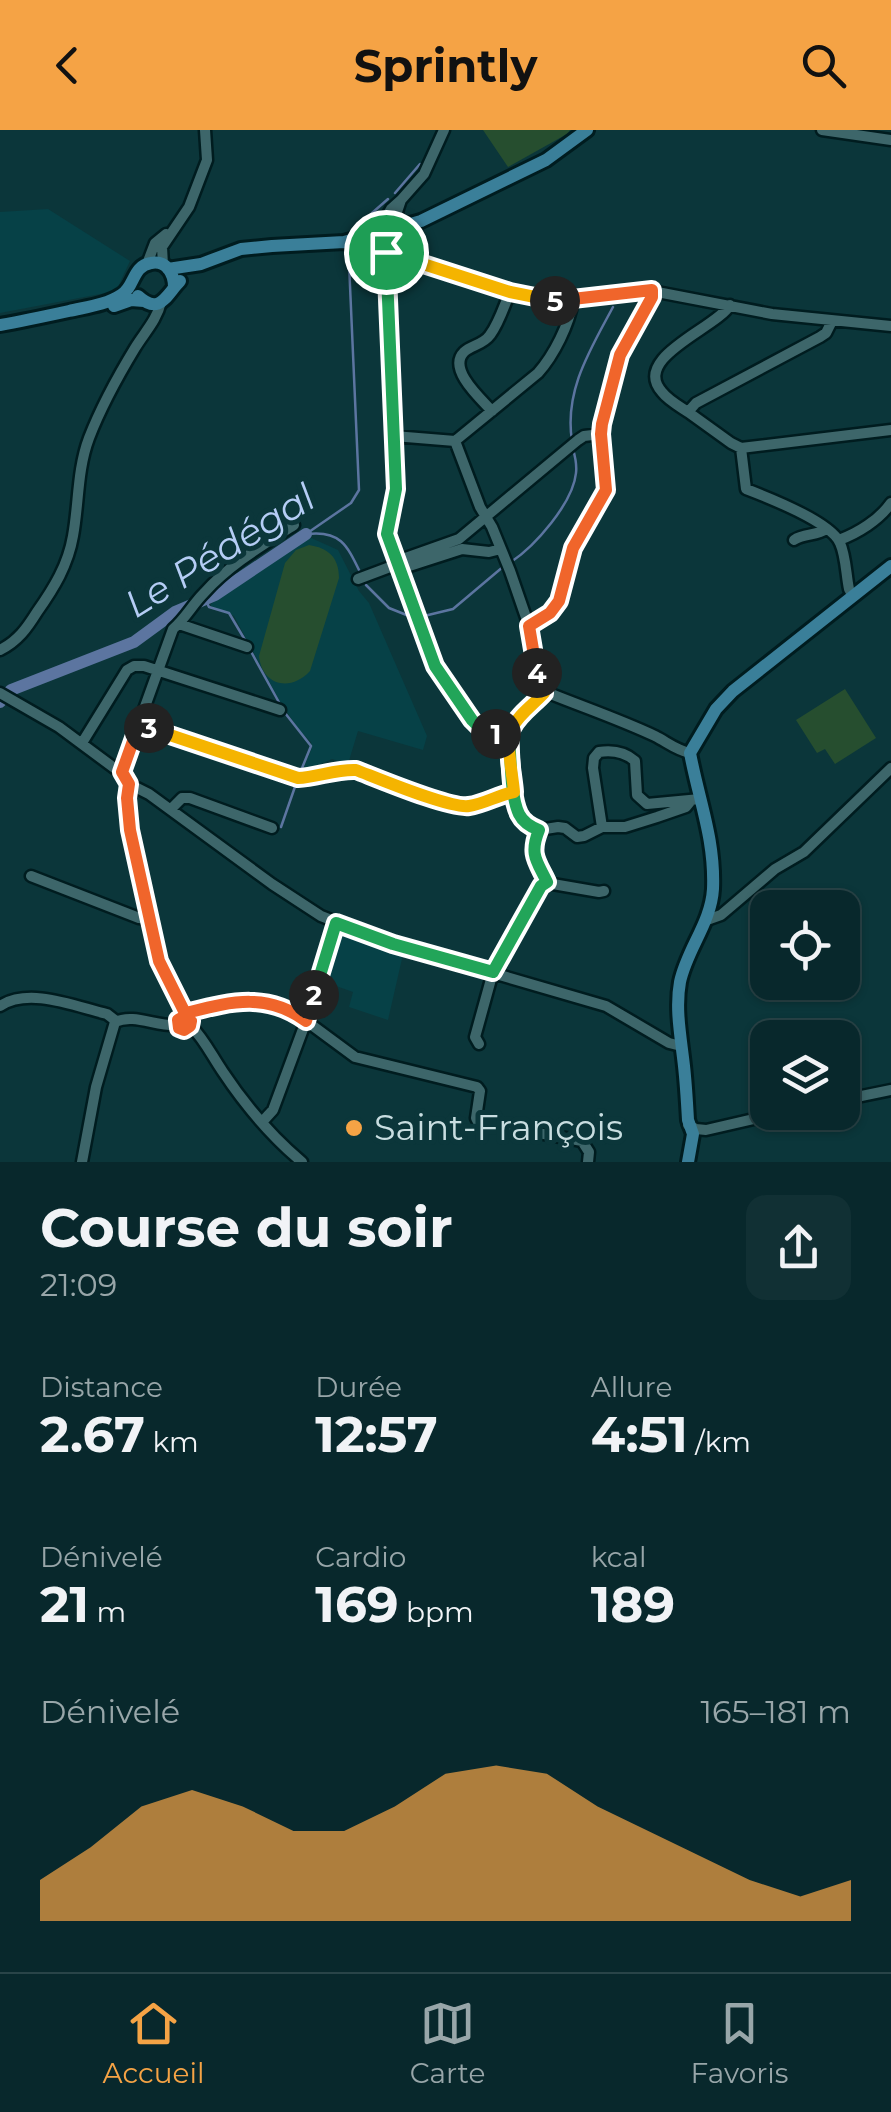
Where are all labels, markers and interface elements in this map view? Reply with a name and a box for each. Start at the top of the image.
icon: back [40,38,95,93]
text: Sprintly [354,38,537,93]
icon: search [796,38,851,93]
pin [344,210,429,295]
icon: arrive [359,225,414,280]
pin: 5 [530,276,580,326]
text: 5 [547,284,563,318]
water label: Le Pédégal [116,473,324,628]
pin: 4 [512,648,562,698]
text: 4 [527,656,547,690]
pin: 3 [124,703,174,753]
pin: 1 [471,709,521,759]
text: 3 [141,711,157,745]
text: 1 [491,717,501,751]
map controls [750,890,860,1130]
button: locate [750,890,860,1000]
pin: 2 [289,970,339,1020]
text: 2 [306,978,322,1012]
button: layers [750,1020,860,1130]
place label: Saint-François [374,1106,623,1149]
marker: Saint-François [343,1117,365,1139]
text: Course du soir [40,1194,453,1261]
button: share [746,1195,851,1300]
text: 21:09 [40,1265,117,1304]
text: Distance [40,1370,163,1404]
text: Durée [315,1370,402,1404]
text: Allure [591,1370,672,1404]
text: 2.67 [40,1404,145,1465]
text: 12:57 [315,1404,438,1465]
text: 4:51 [591,1404,688,1465]
text: km [145,1425,199,1459]
text: /km [688,1425,751,1459]
text: Dénivelé [40,1540,163,1574]
text: Cardio [315,1540,406,1574]
text: kcal [591,1540,647,1574]
text: 21 [40,1574,89,1635]
text: 169 [315,1574,399,1635]
text: 189 [591,1574,675,1635]
text: m [89,1595,126,1629]
text: bpm [399,1595,474,1629]
text: Dénivelé [40,1692,180,1731]
text: 165–181 m [701,1692,851,1731]
tab: Accueil [103,1996,205,2090]
tab: Carte [410,1996,485,2090]
tab: Favoris [691,1996,788,2090]

